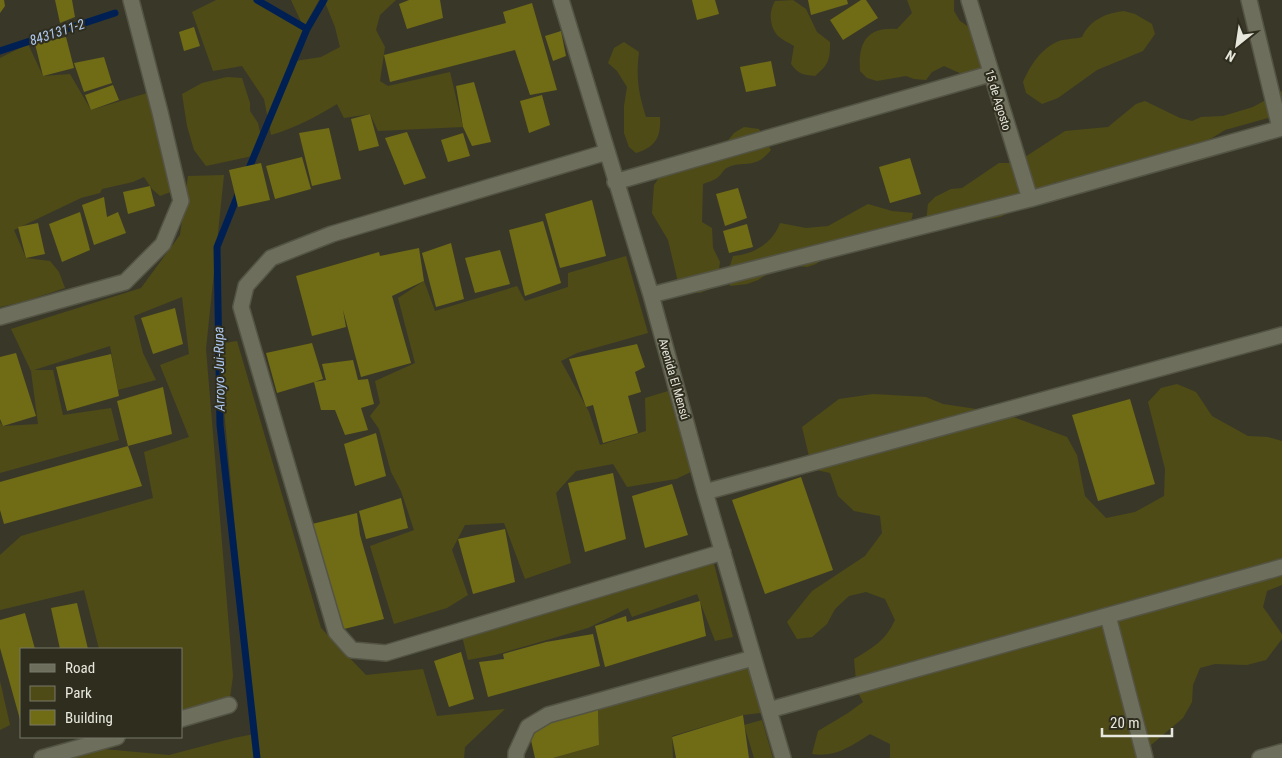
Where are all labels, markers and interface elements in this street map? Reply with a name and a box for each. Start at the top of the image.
water label: 8431311-2 [27,15,87,48]
north arrow [1212,20,1262,70]
text: N [1223,47,1238,65]
street label: 15 de Agosto [982,68,1014,132]
water label: Arroyo Jui-Rupa [210,326,228,413]
street label: Avenida El Mensú [656,337,692,421]
legend [20,648,182,738]
text: Road [65,659,95,677]
text: Park [65,684,92,702]
scale bar [1102,706,1172,738]
text: Building [65,709,113,727]
text: 20 m [1110,714,1140,732]

